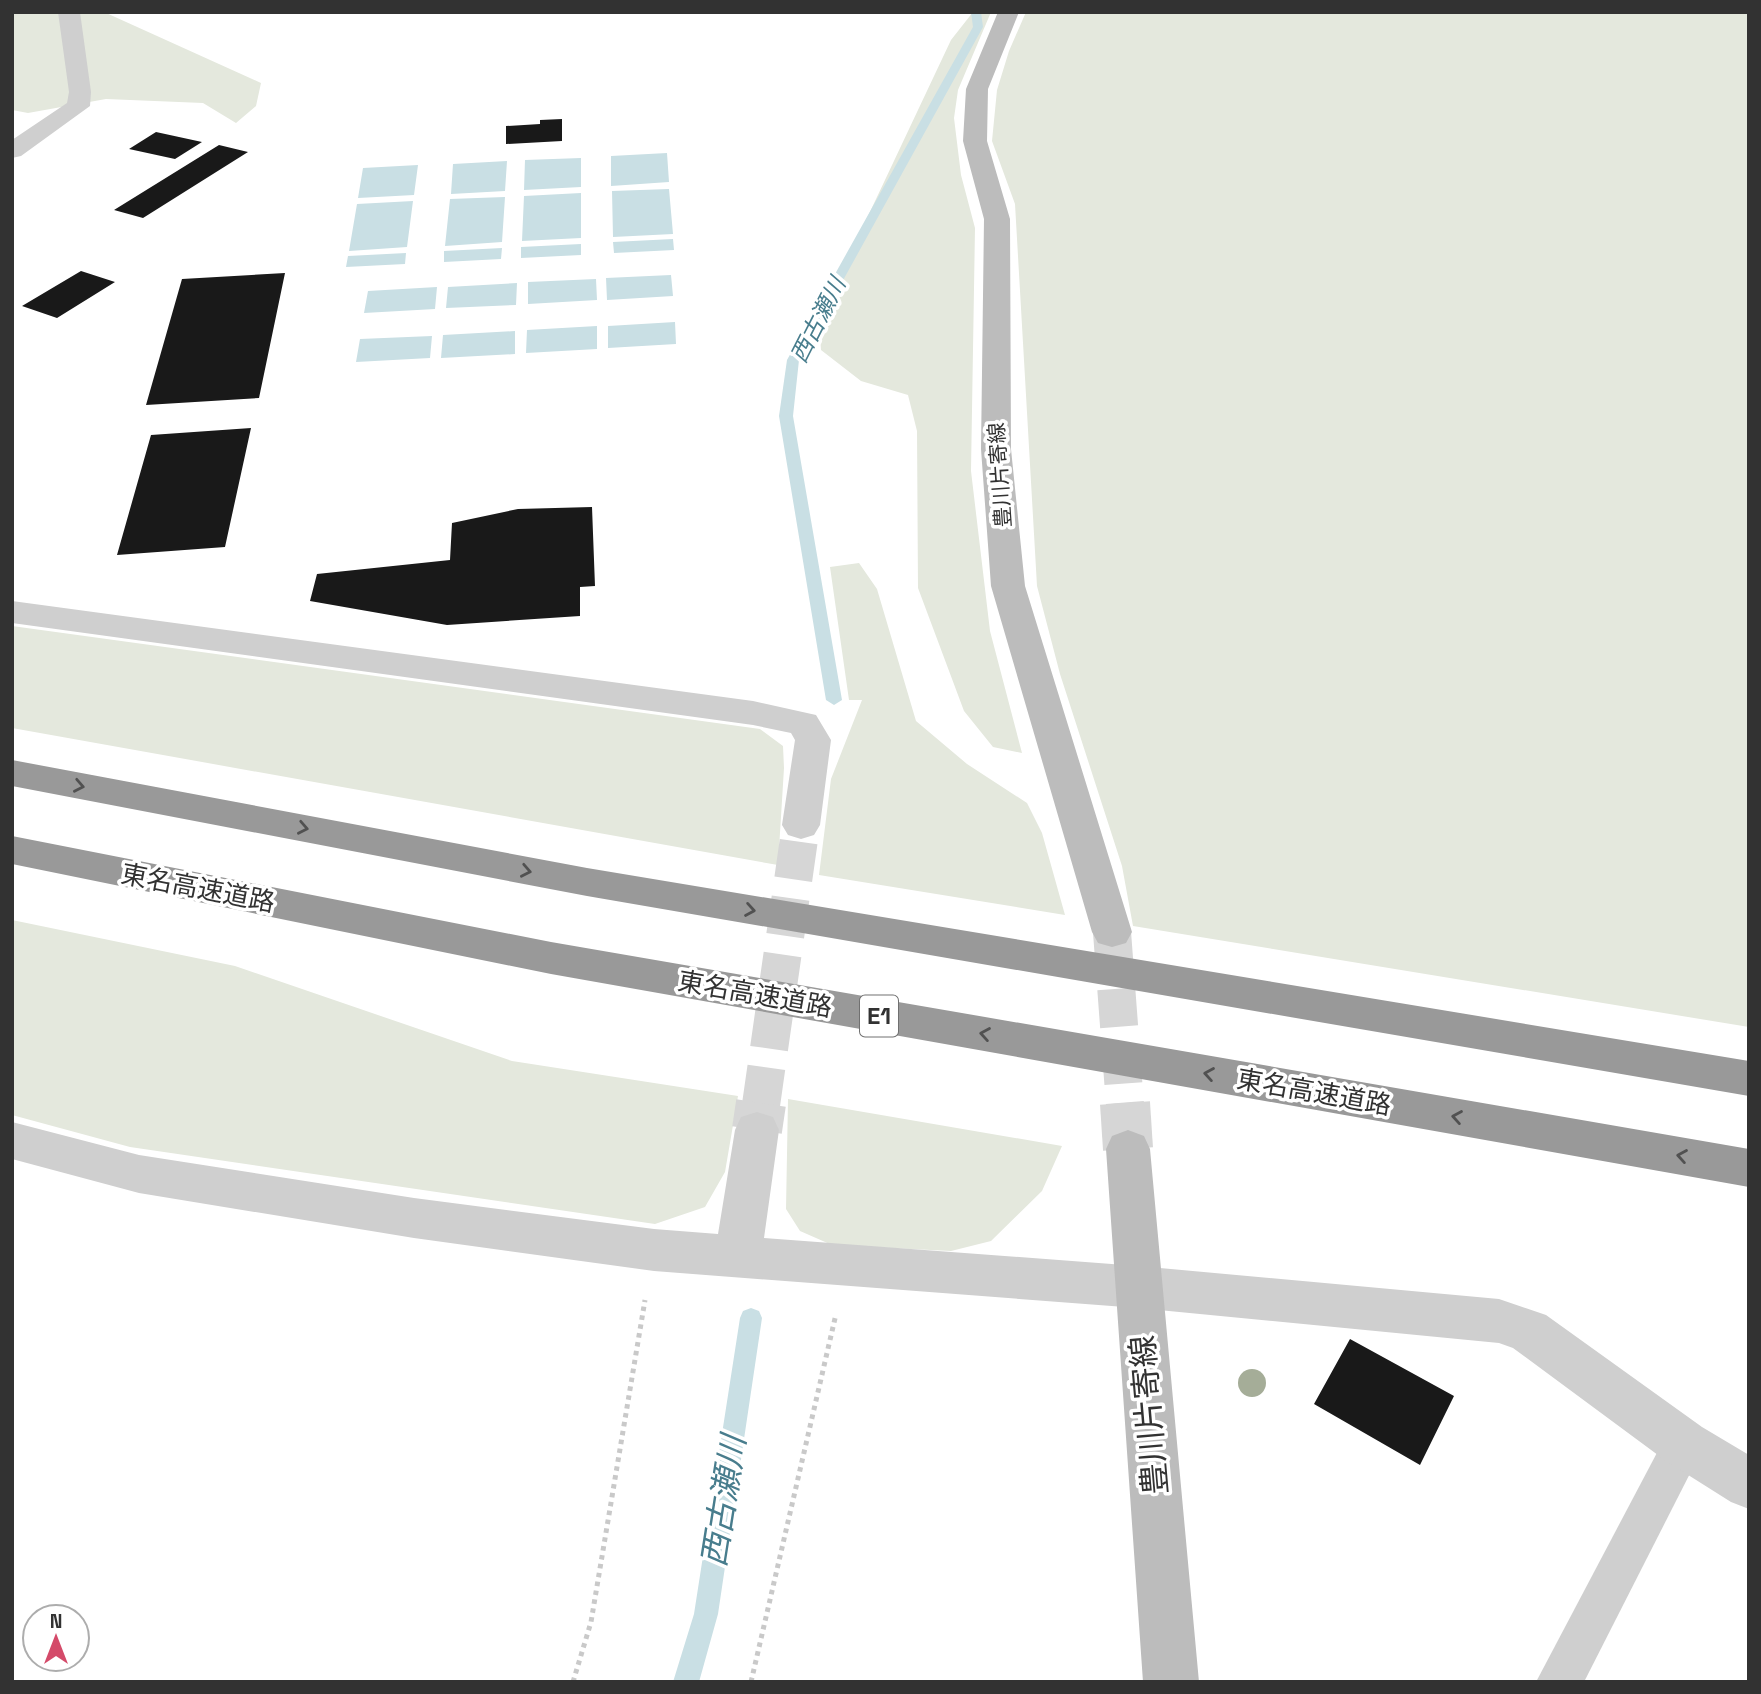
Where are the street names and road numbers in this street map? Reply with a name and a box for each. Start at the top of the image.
street label: 豊川片寄線 [982,422,1017,528]
street label: 東名高速道路 [118,856,278,920]
street label: 東名高速道路 [675,964,835,1024]
road number: E1 [860,996,898,1036]
street label: 東名高速道路 [1234,1062,1394,1122]
street label: 豊川片寄線 [1122,1334,1176,1496]

